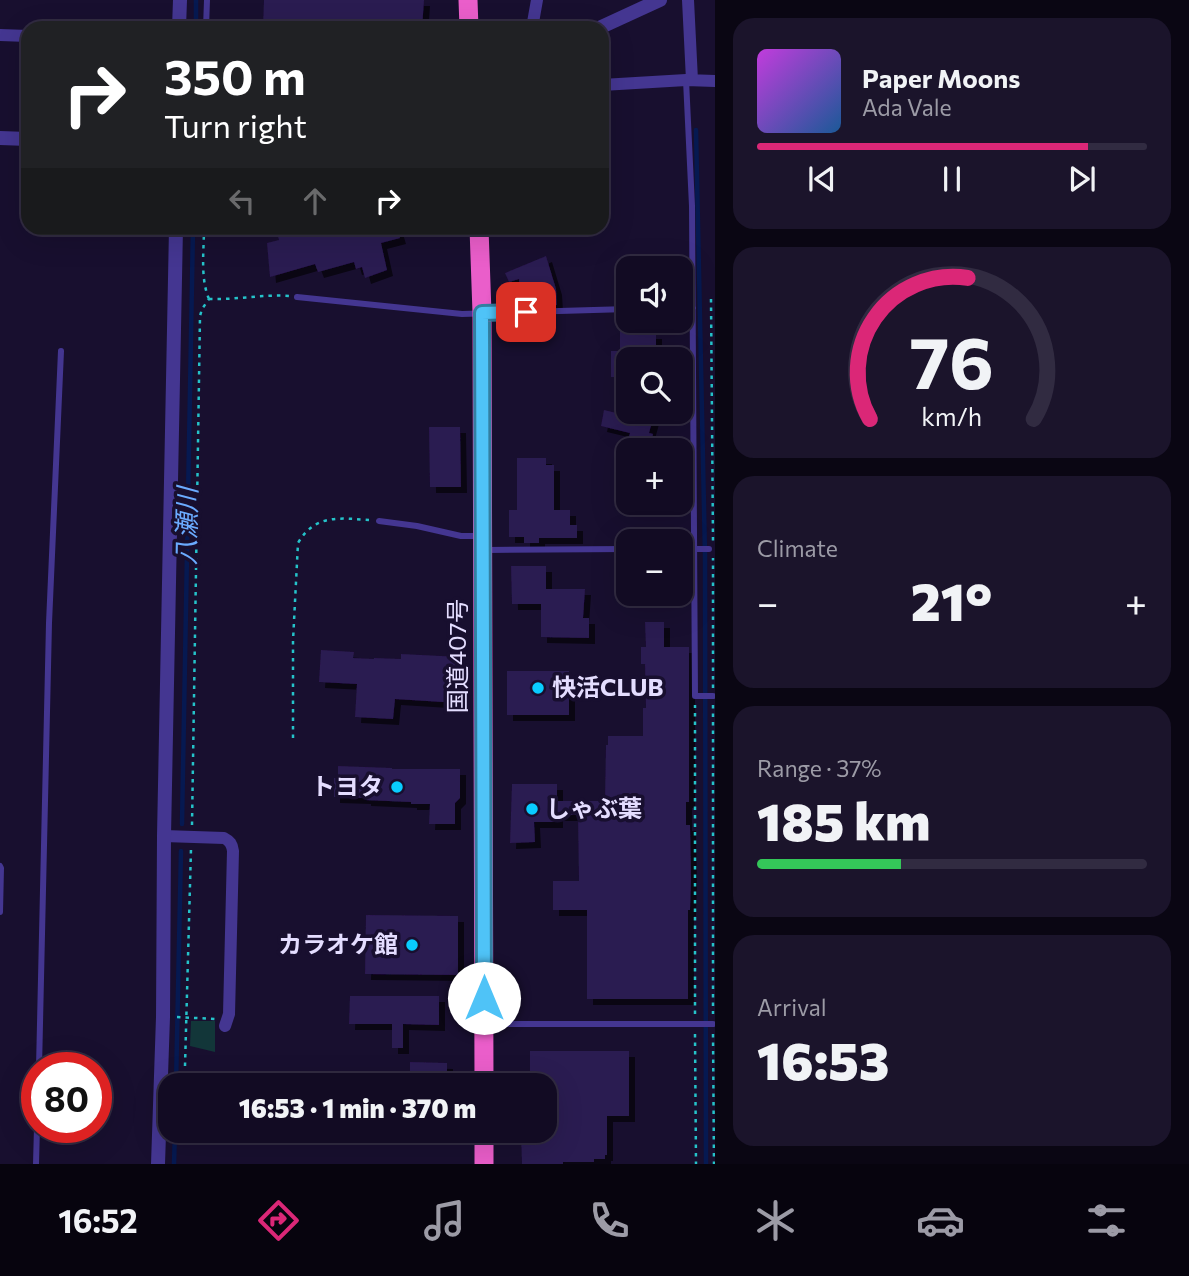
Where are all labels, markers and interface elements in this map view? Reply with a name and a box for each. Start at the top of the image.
text: 350 m [164,45,306,105]
icon: right [49,49,140,140]
text: Paper Moons [862,62,1020,93]
text: Ada Vale [862,93,952,121]
text: Turn right [164,105,307,145]
icon: previous [803,160,841,198]
icon: pause [933,160,971,198]
icon: next [1063,160,1101,198]
icon: left [223,182,261,220]
icon: ahead [296,182,334,220]
icon: right [369,182,407,220]
map controls [616,256,693,606]
button: sound [616,256,693,333]
pin [496,282,556,342]
icon: arrive [507,293,545,331]
text: 76 [910,315,994,404]
button: search [616,347,693,424]
text: km/h [922,401,982,431]
button: + [616,438,693,515]
water label: 八瀬川 [169,484,202,565]
button: − [616,529,693,606]
text: Climate [757,534,838,562]
text: 21° [911,568,992,632]
text: − [757,578,779,625]
text: + [1125,578,1147,625]
street label: 国道407号 [442,599,471,713]
place label: 快活CLUB [552,672,664,701]
marker: 快活CLUB [530,680,546,696]
text: Range · 37% [757,754,882,782]
place label: トヨタ [311,771,383,800]
marker: トヨタ [389,779,405,795]
text: 185 km [757,788,930,852]
place label: しゃぶ葉 [546,793,642,822]
marker: しゃぶ葉 [524,801,540,817]
place label: カラオケ館 [278,929,398,958]
marker: カラオケ館 [404,937,420,953]
position arrow [447,961,521,1035]
text: Arrival [757,993,827,1021]
text: 16:53 [757,1027,889,1091]
speed limit sign: 80 [21,1052,112,1143]
text: 16:53 · 1 min · 370 m [239,1092,476,1123]
icon: directions [254,1196,303,1245]
icon: music [420,1196,469,1245]
icon: phone [585,1196,634,1245]
icon: climate [751,1196,800,1245]
icon: car [916,1196,965,1245]
icon: filters [1082,1196,1131,1245]
text: 16:52 [58,1200,138,1240]

